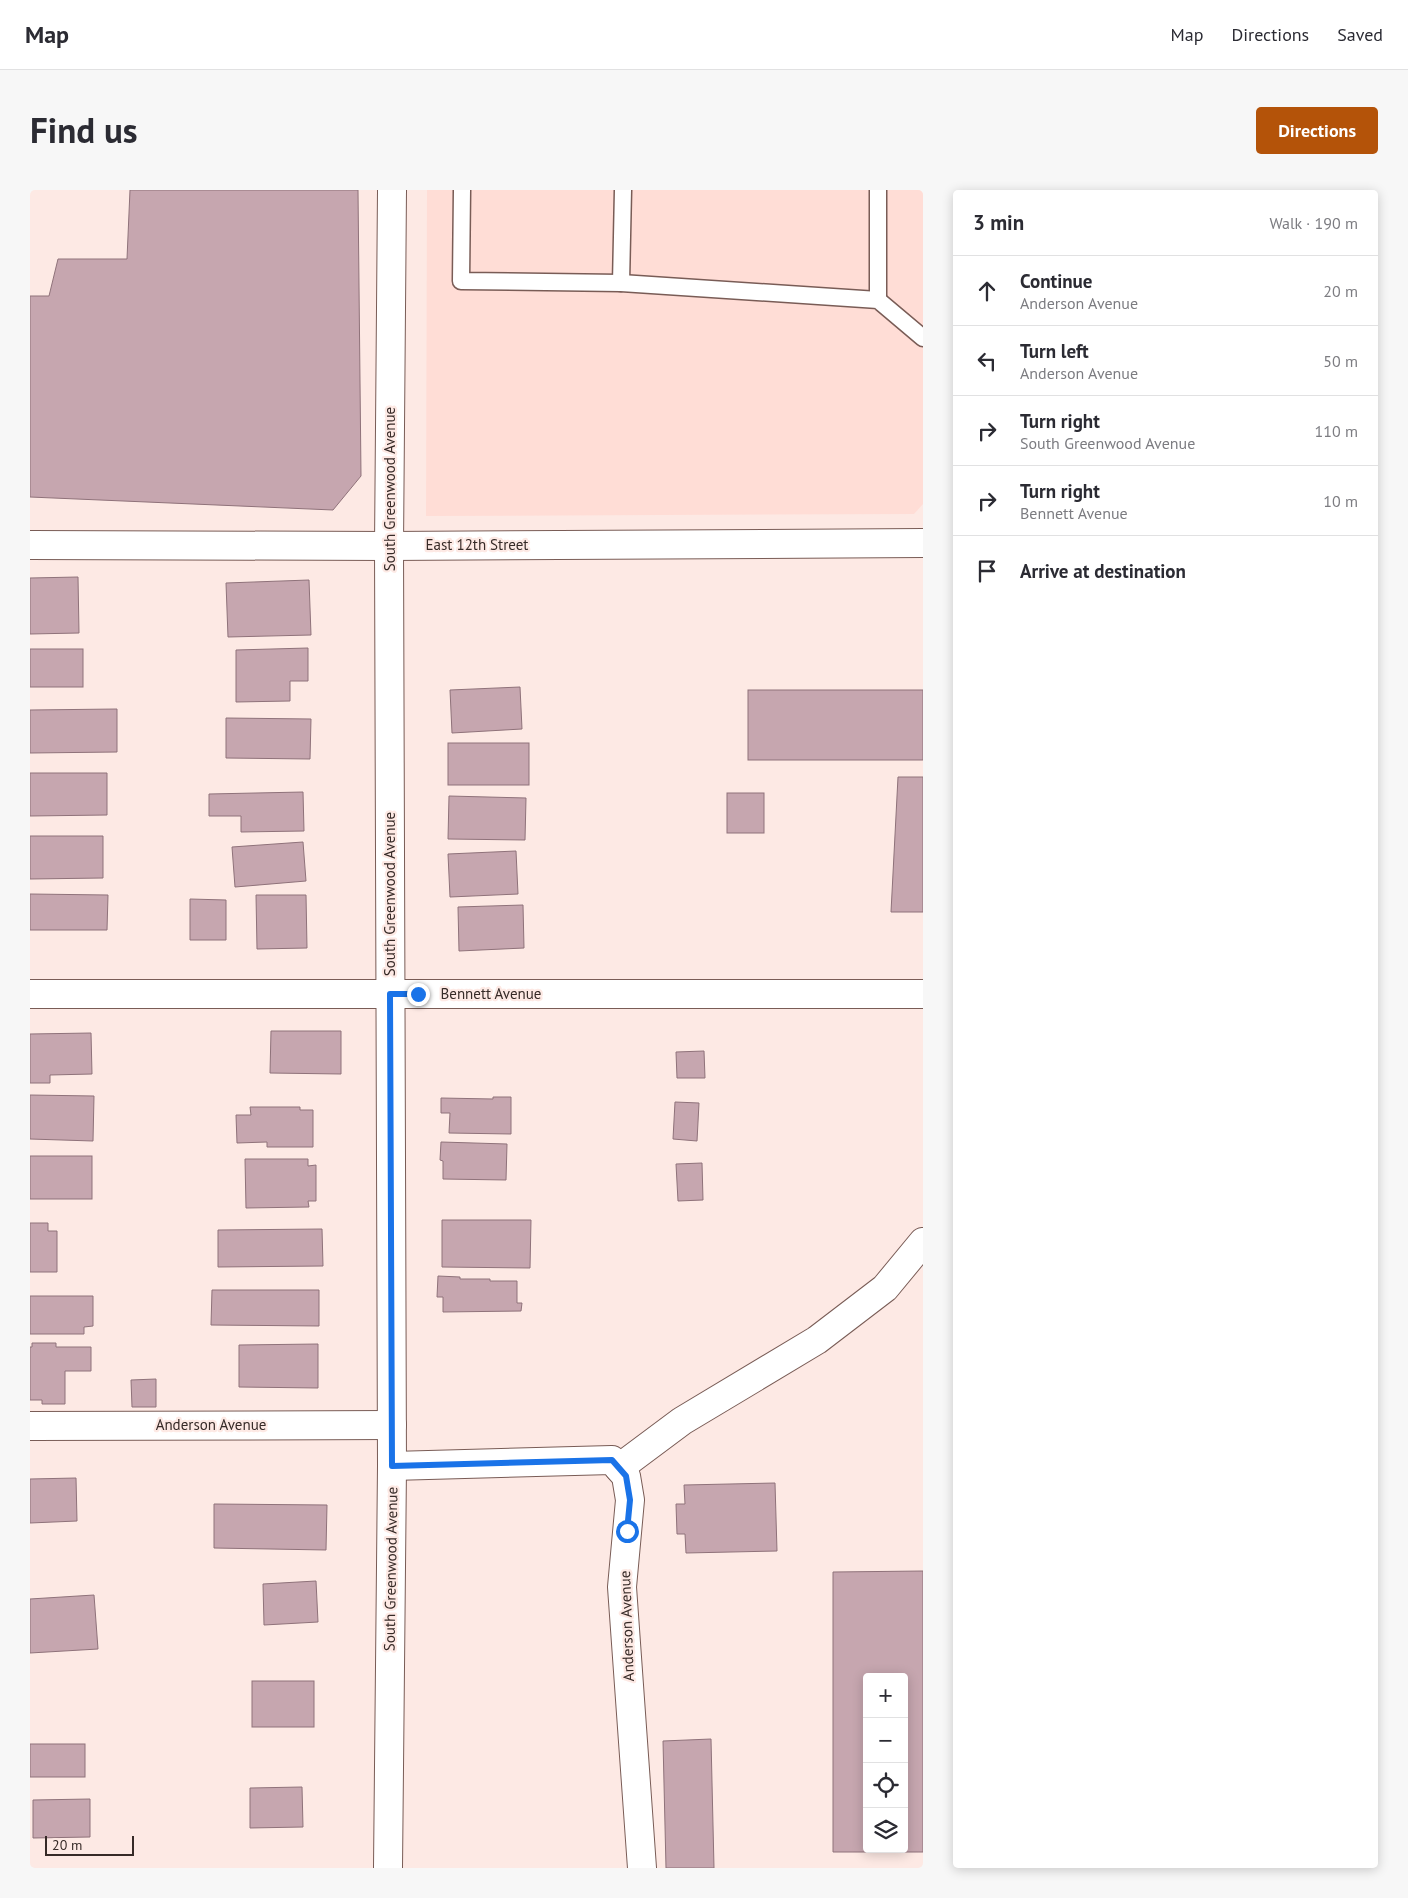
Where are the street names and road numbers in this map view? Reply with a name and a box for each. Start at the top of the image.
street label: South Greenwood Avenue [380,407,399,571]
street label: East 12th Street [426,535,528,554]
street label: South Greenwood Avenue [380,812,399,976]
street label: Bennett Avenue [441,984,541,1003]
street label: Anderson Avenue [156,1415,266,1434]
street label: South Greenwood Avenue [380,1487,401,1651]
street label: Anderson Avenue [615,1570,638,1682]

